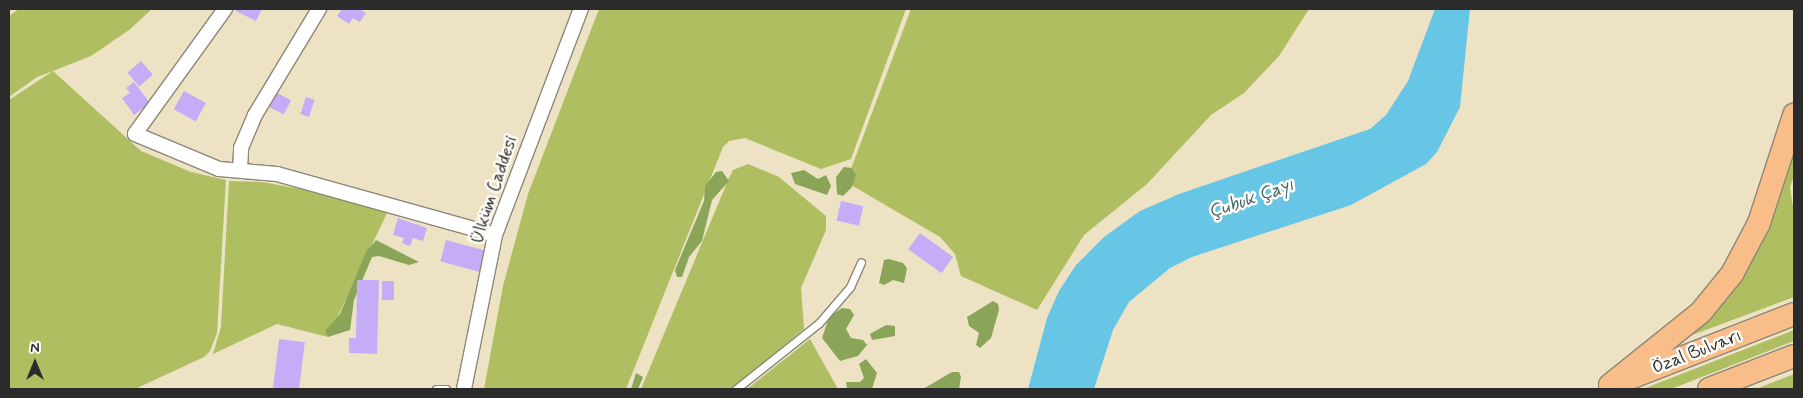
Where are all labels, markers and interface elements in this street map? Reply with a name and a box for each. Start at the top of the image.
street label: Ülküm Caddesi [465,132,523,248]
water label: Çubuk Çayı [1205,174,1297,224]
street label: Özal Bulvarı [1651,326,1743,378]
north arrow [10,338,60,388]
text: N [30,339,40,357]

